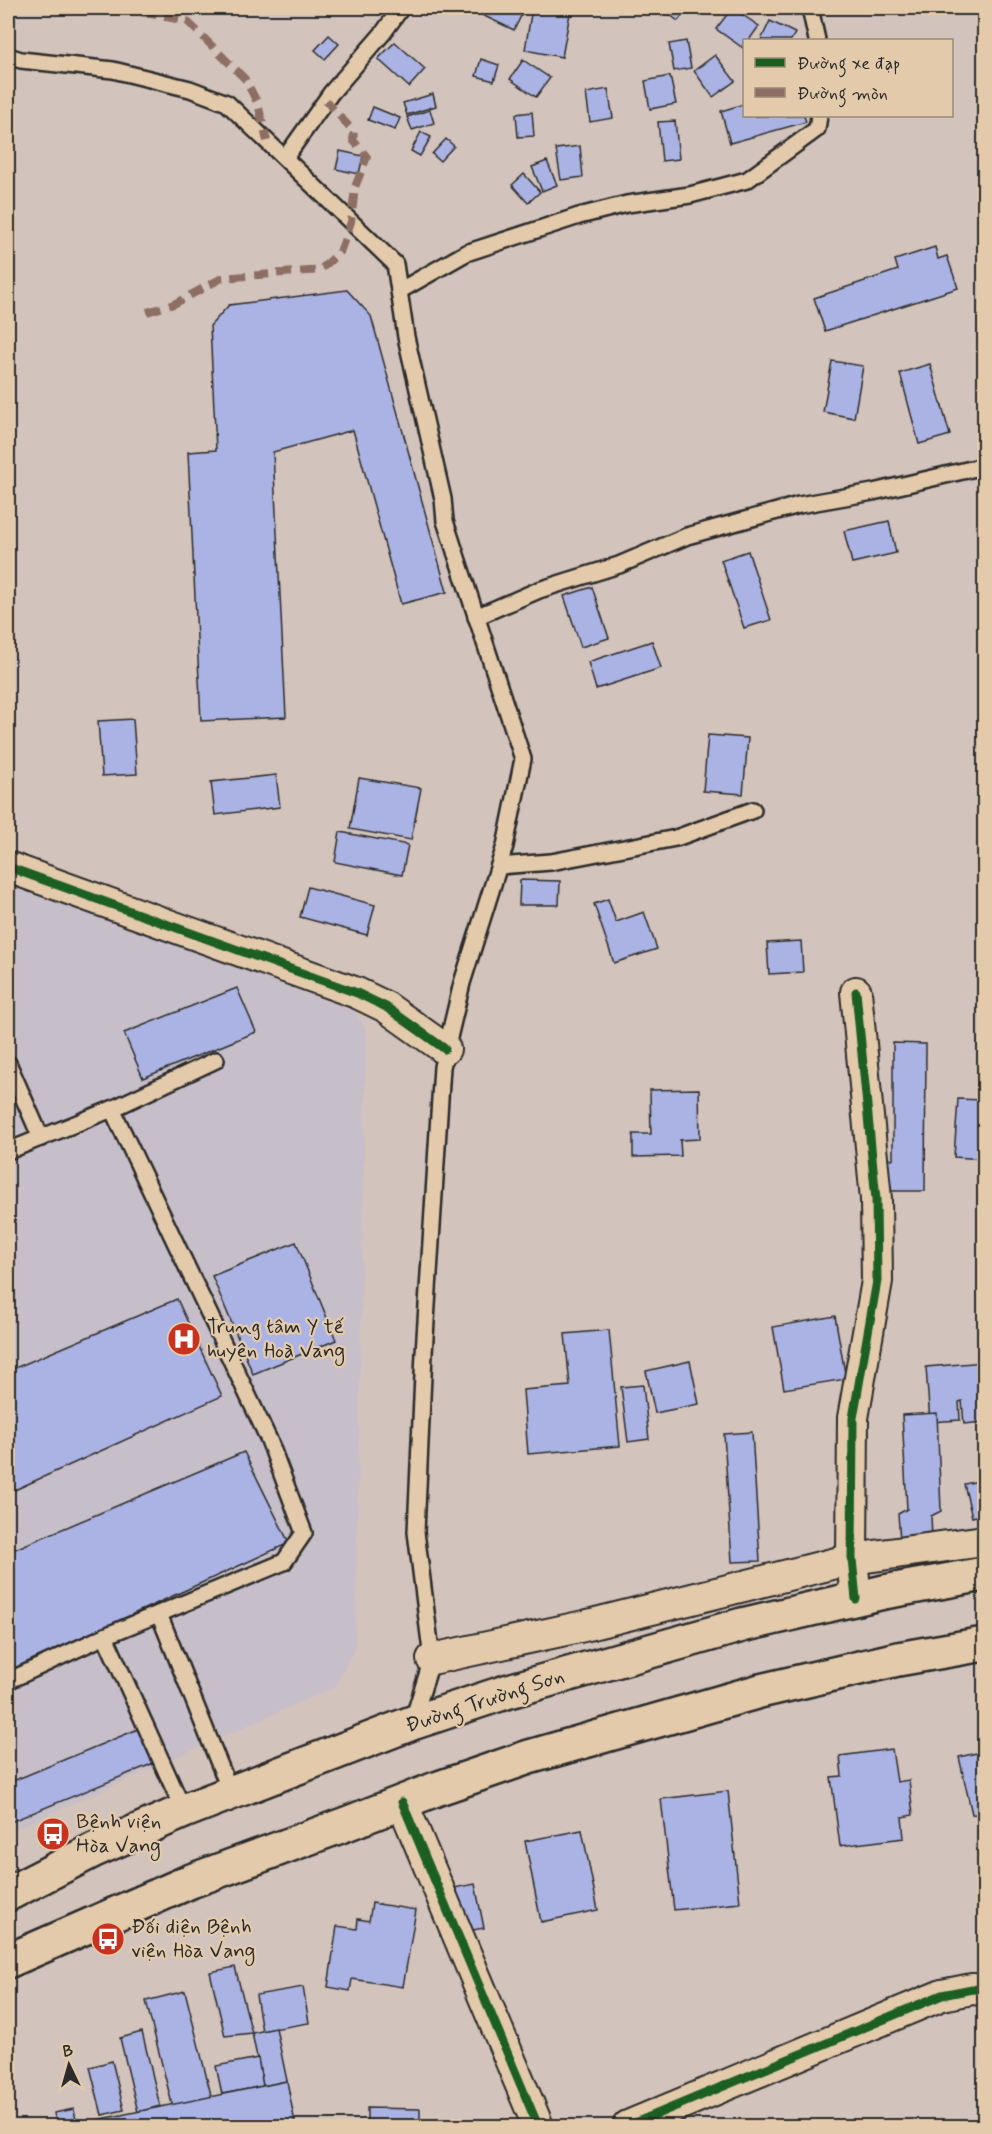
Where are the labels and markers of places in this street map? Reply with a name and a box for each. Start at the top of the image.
place label: Trung tâm Y tế huyện Hoà Vang [207,1313,345,1366]
hospital icon: Trung tâm Y tế huyện Hoà Vang [166,1321,202,1357]
place label: Bệnh viện Hòa Vang [76,1808,161,1861]
bus stop icon: Bệnh viện Hòa Vang [35,1816,71,1852]
place label: Đối diện Bệnh viện Hòa Vang [131,1913,255,1966]
bus stop icon: Đối diện Bệnh viện Hòa Vang [90,1921,126,1957]

